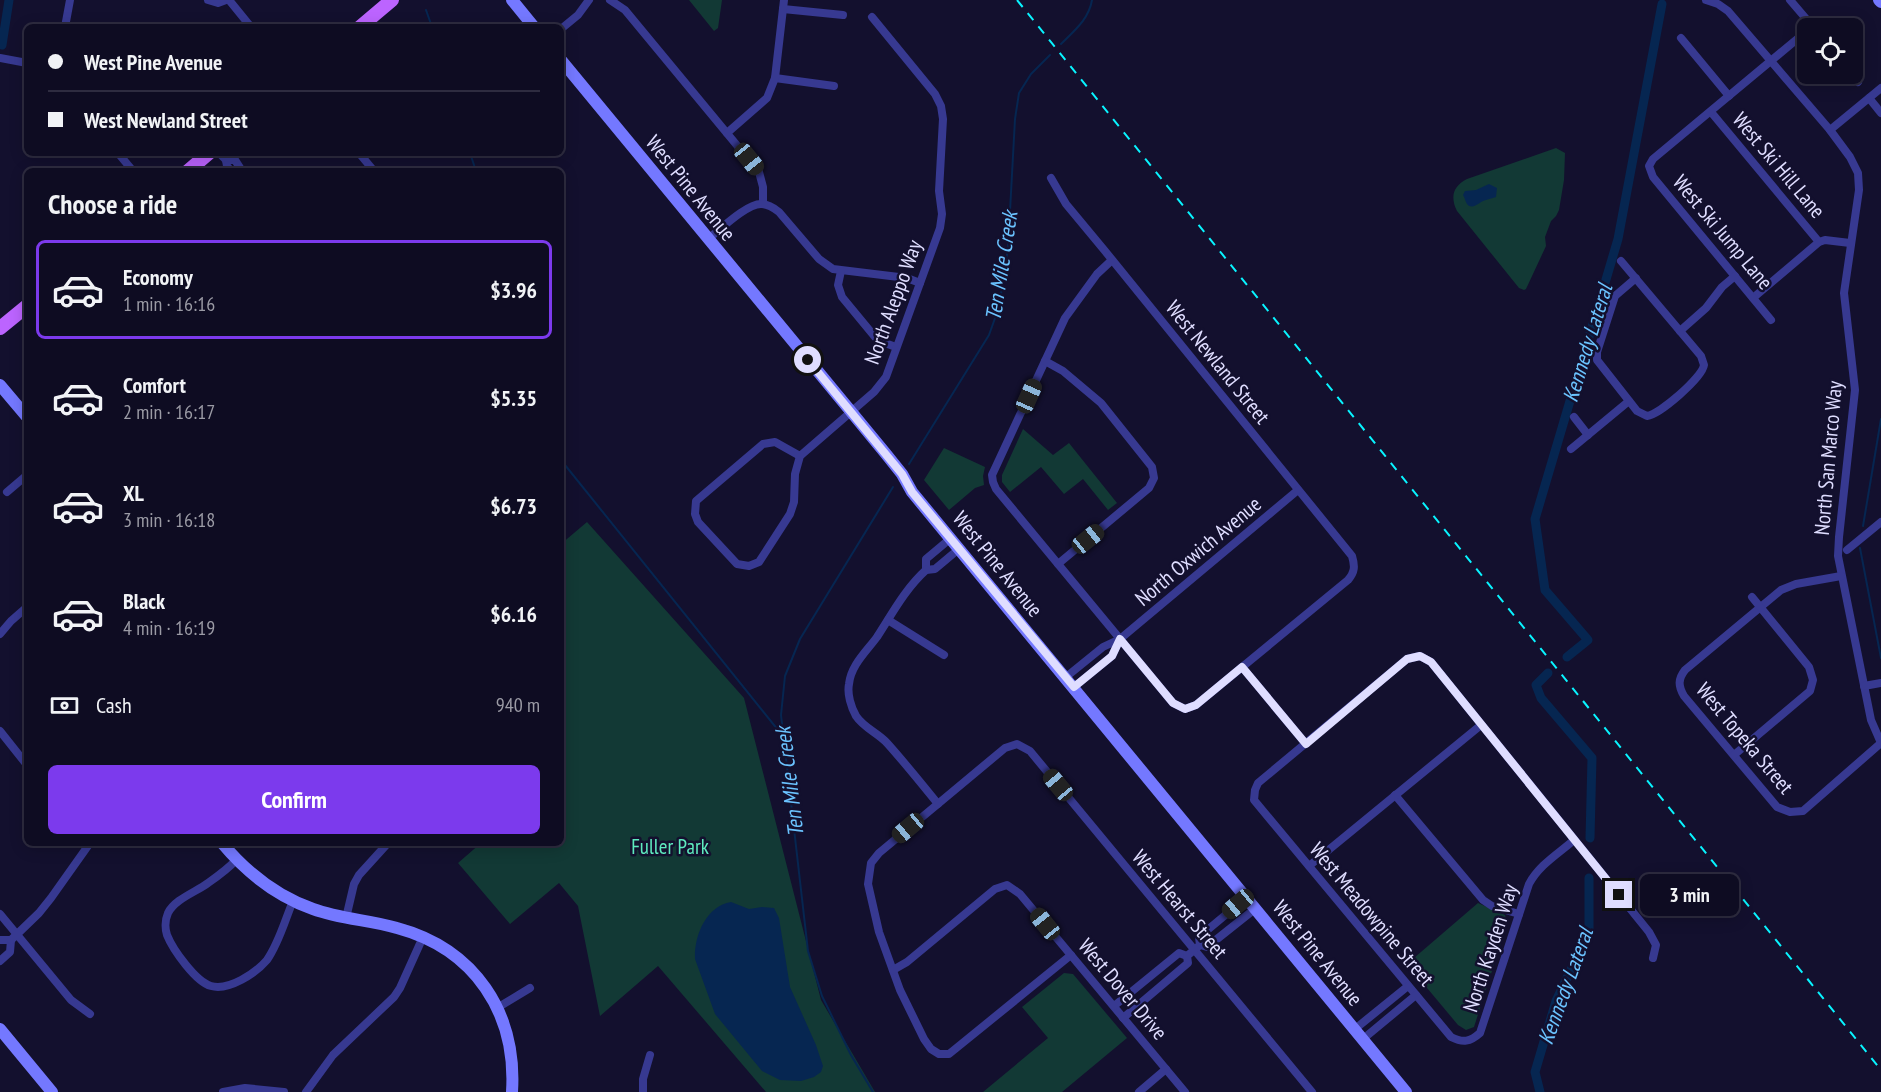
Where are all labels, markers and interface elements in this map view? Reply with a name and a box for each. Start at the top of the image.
map controls [1797,18,1863,84]
button: locate [1797,18,1863,84]
text: West Pine Avenue [84,48,222,76]
text: West Newland Street [84,106,248,134]
street label: West Ski Hill Lane [1727,106,1831,224]
street label: West Pine Avenue [640,130,742,246]
car [731,139,767,179]
street label: West Ski Jump Lane [1667,169,1779,295]
text: Choose a ride [48,187,177,221]
water label: Ten Mile Creek [978,207,1024,323]
street label: North Aleppo Way [858,236,928,368]
icon: car [51,263,105,317]
text: Economy [123,263,193,291]
text: $3.96 [490,276,537,304]
water label: Kennedy Lateral [1556,279,1619,405]
text: 1 min · 16:16 [123,291,215,317]
street label: West Newland Street [1160,295,1276,429]
route start [794,346,821,373]
icon: car [51,371,105,425]
text: Comfort [123,371,186,399]
car [1013,376,1045,416]
street label: North San Marco Way [1808,380,1848,536]
text: $5.35 [490,384,537,412]
text: 2 min · 16:17 [123,399,215,425]
icon: car [51,479,105,533]
text: XL [123,479,144,507]
street label: North Oxwich Avenue [1129,490,1267,612]
text: $6.73 [490,492,537,520]
street label: West Pine Avenue [947,506,1049,622]
text: 3 min · 16:18 [123,507,215,533]
car [1068,521,1108,557]
icon: car [51,587,105,641]
text: Black [123,587,165,615]
text: $6.16 [490,600,537,628]
text: 4 min · 16:19 [123,615,215,641]
street label: West Topeka Street [1691,677,1800,799]
icon: cash [48,689,81,722]
text: Cash [96,691,132,719]
text: 940 m [496,692,540,718]
water label: Ten Mile Creek [768,723,810,839]
button: Confirm [48,765,540,834]
car [1040,765,1076,805]
car [888,810,928,846]
park label: Fuller Park [631,833,709,860]
street label: West Meadowpine Street [1304,836,1440,992]
street label: West Hearst Street [1127,844,1234,964]
callout: 3 min [1640,874,1739,916]
street label: North Kayden Way [1457,880,1523,1015]
route end [1605,881,1632,908]
text: 3 min [1669,882,1710,908]
car [1218,886,1258,922]
street label: West Pine Avenue [1267,895,1369,1011]
car [1027,904,1063,944]
water label: Kennedy Lateral [1531,922,1600,1048]
street label: West Dover Drive [1073,933,1173,1045]

